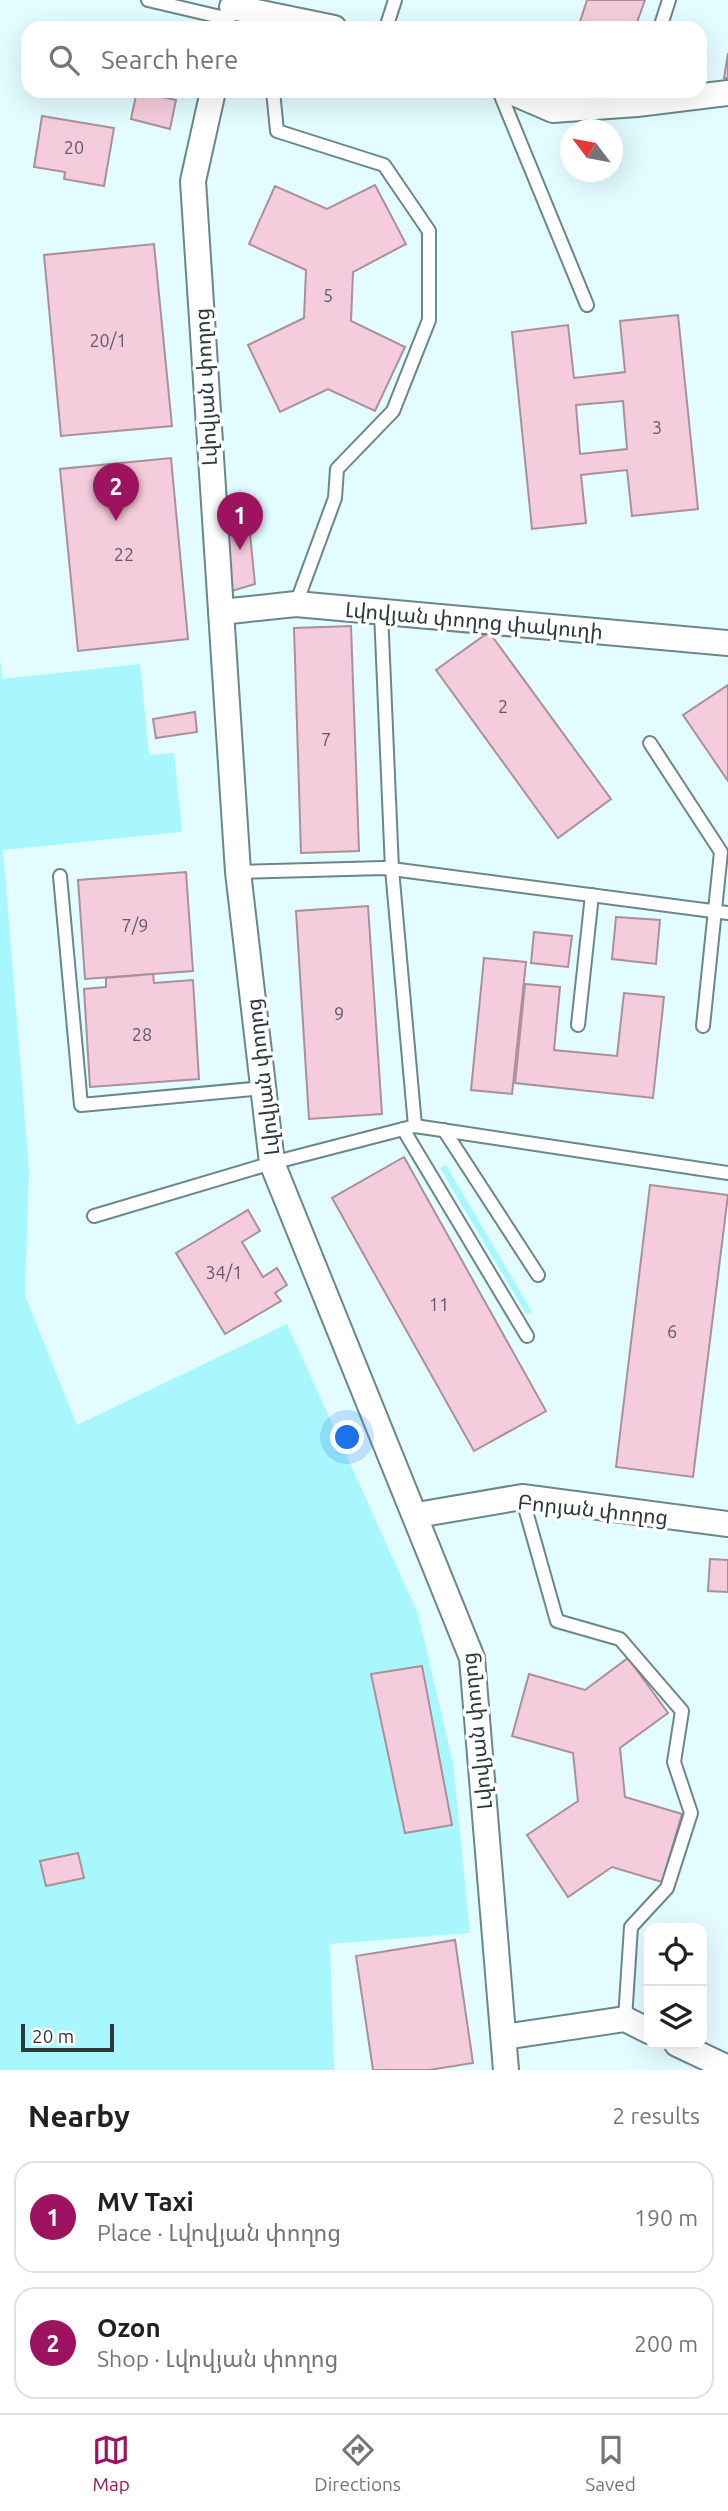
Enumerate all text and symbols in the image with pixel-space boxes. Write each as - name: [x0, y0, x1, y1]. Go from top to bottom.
- search box: [21, 21, 707, 98]
- icon: search: [45, 41, 83, 79]
- text: Search here: [101, 45, 238, 74]
- north arrow: [560, 119, 623, 182]
- house number: 20: [64, 137, 84, 157]
- house number: 5: [323, 285, 333, 305]
- street label: Լվովյան փողոց: [189, 307, 222, 466]
- house number: 20/1: [89, 330, 127, 350]
- house number: 3: [652, 417, 662, 437]
- pin: 2: [93, 463, 139, 521]
- pin: 1: [217, 492, 263, 550]
- house number: 22: [114, 544, 134, 564]
- street label: Լվովյան փողոց փակուղի: [344, 597, 604, 644]
- house number: 2: [498, 696, 508, 716]
- house number: 7: [321, 729, 331, 749]
- house number: 7/9: [122, 915, 148, 935]
- street label: Լվովյան փողոց: [240, 997, 285, 1157]
- house number: 9: [334, 1003, 344, 1023]
- house number: 28: [132, 1024, 152, 1044]
- house number: 34/1: [205, 1262, 243, 1282]
- house number: 11: [429, 1294, 449, 1314]
- house number: 6: [667, 1321, 677, 1341]
- your location: [330, 1420, 364, 1454]
- street label: Բորյան փողոց: [516, 1489, 669, 1530]
- street label: Լվովյան փողոց: [456, 1651, 497, 1811]
- map controls: [644, 1923, 707, 2049]
- button: locate: [644, 1923, 707, 1986]
- button: layers: [644, 1986, 707, 2049]
- scale bar: [21, 2021, 114, 2053]
- text: 20 m: [32, 2025, 74, 2047]
- text: Nearby: [28, 2099, 130, 2133]
- text: 2 results: [612, 2103, 700, 2128]
- text: MV Taxi: [97, 2187, 194, 2216]
- text: 1: [47, 2205, 59, 2230]
- text: 190 m: [634, 2205, 698, 2230]
- text: Place · Լվովյան փողոց: [97, 2220, 341, 2245]
- text: Ozon: [97, 2313, 161, 2342]
- text: 2: [47, 2331, 59, 2356]
- text: 200 m: [634, 2331, 698, 2356]
- text: Shop · Լվովյան փողոց: [97, 2346, 338, 2371]
- tab: Map: [92, 2431, 130, 2495]
- tab: Directions: [314, 2431, 401, 2495]
- tab: Saved: [585, 2431, 636, 2495]

